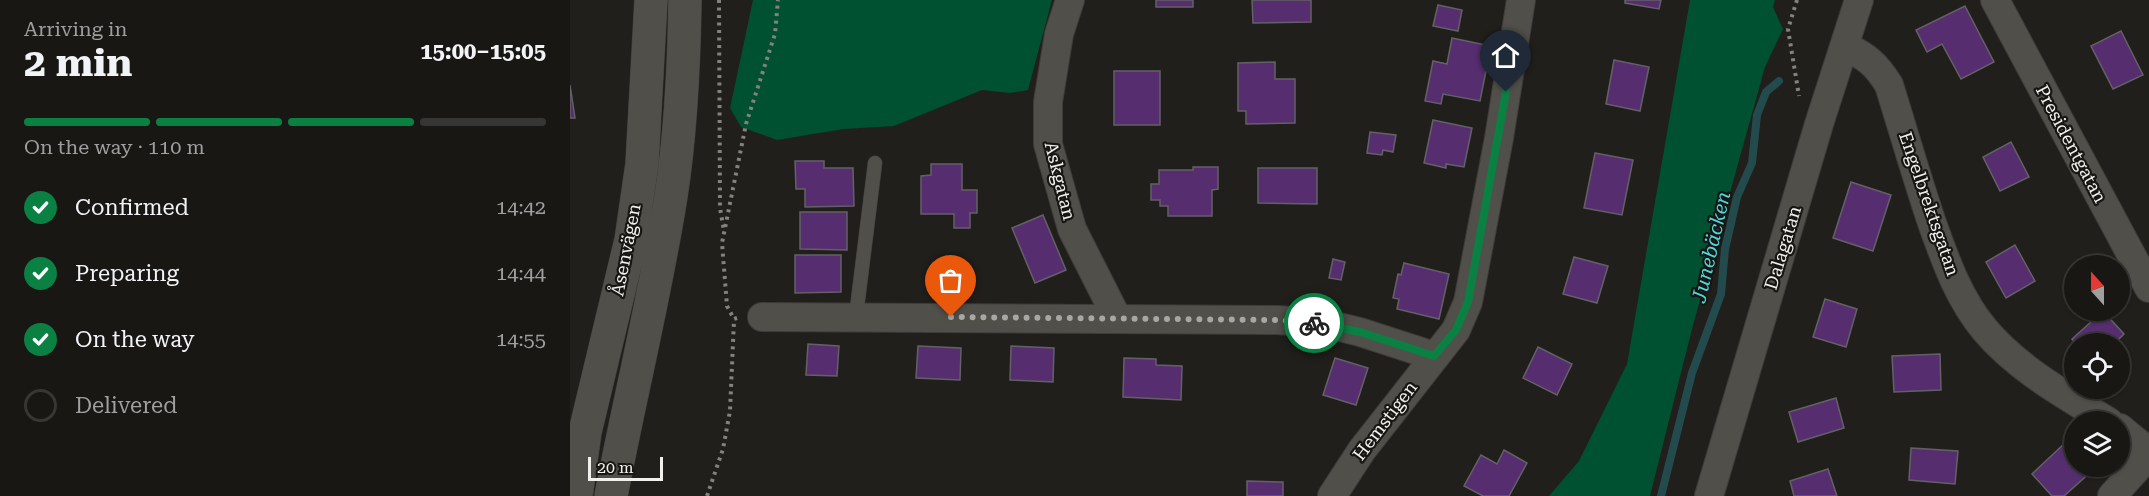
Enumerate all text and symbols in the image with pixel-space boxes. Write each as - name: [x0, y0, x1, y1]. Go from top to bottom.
- text: Arriving in: [24, 17, 127, 41]
- pin: [1480, 30, 1531, 92]
- text: 15:00–15:05: [420, 39, 546, 64]
- icon: home: [1489, 39, 1522, 72]
- text: 2 min: [24, 40, 132, 86]
- street label: Presidentgatan: [2032, 81, 2111, 207]
- street label: Engelbrektsgatan: [1895, 129, 1964, 279]
- text: On the way · 110 m: [24, 135, 205, 159]
- street label: Askgatan: [1041, 139, 1080, 223]
- water label: Junebäcken: [1686, 189, 1735, 306]
- icon: check: [24, 191, 57, 224]
- text: Confirmed: [75, 195, 189, 220]
- text: 14:42: [496, 195, 546, 219]
- street label: Åsenvägen: [606, 202, 645, 298]
- street label: Dalagatan: [1760, 203, 1805, 292]
- pin: [925, 255, 976, 317]
- north arrow: [2064, 255, 2130, 321]
- map controls: [2064, 255, 2130, 477]
- icon: check: [24, 257, 57, 290]
- text: Preparing: [75, 261, 179, 286]
- text: 14:44: [496, 261, 546, 285]
- icon: bag: [934, 264, 967, 297]
- courier: [1284, 293, 1344, 353]
- icon: bike: [1298, 307, 1331, 340]
- icon: check: [24, 323, 57, 356]
- text: On the way: [75, 327, 195, 352]
- text: 14:55: [496, 327, 546, 351]
- button: locate: [2064, 333, 2130, 399]
- street label: Hemstigen: [1348, 377, 1421, 464]
- text: Delivered: [75, 393, 177, 418]
- button: layers: [2064, 411, 2130, 477]
- scale bar: [588, 454, 663, 482]
- text: 20 m: [597, 458, 634, 477]

